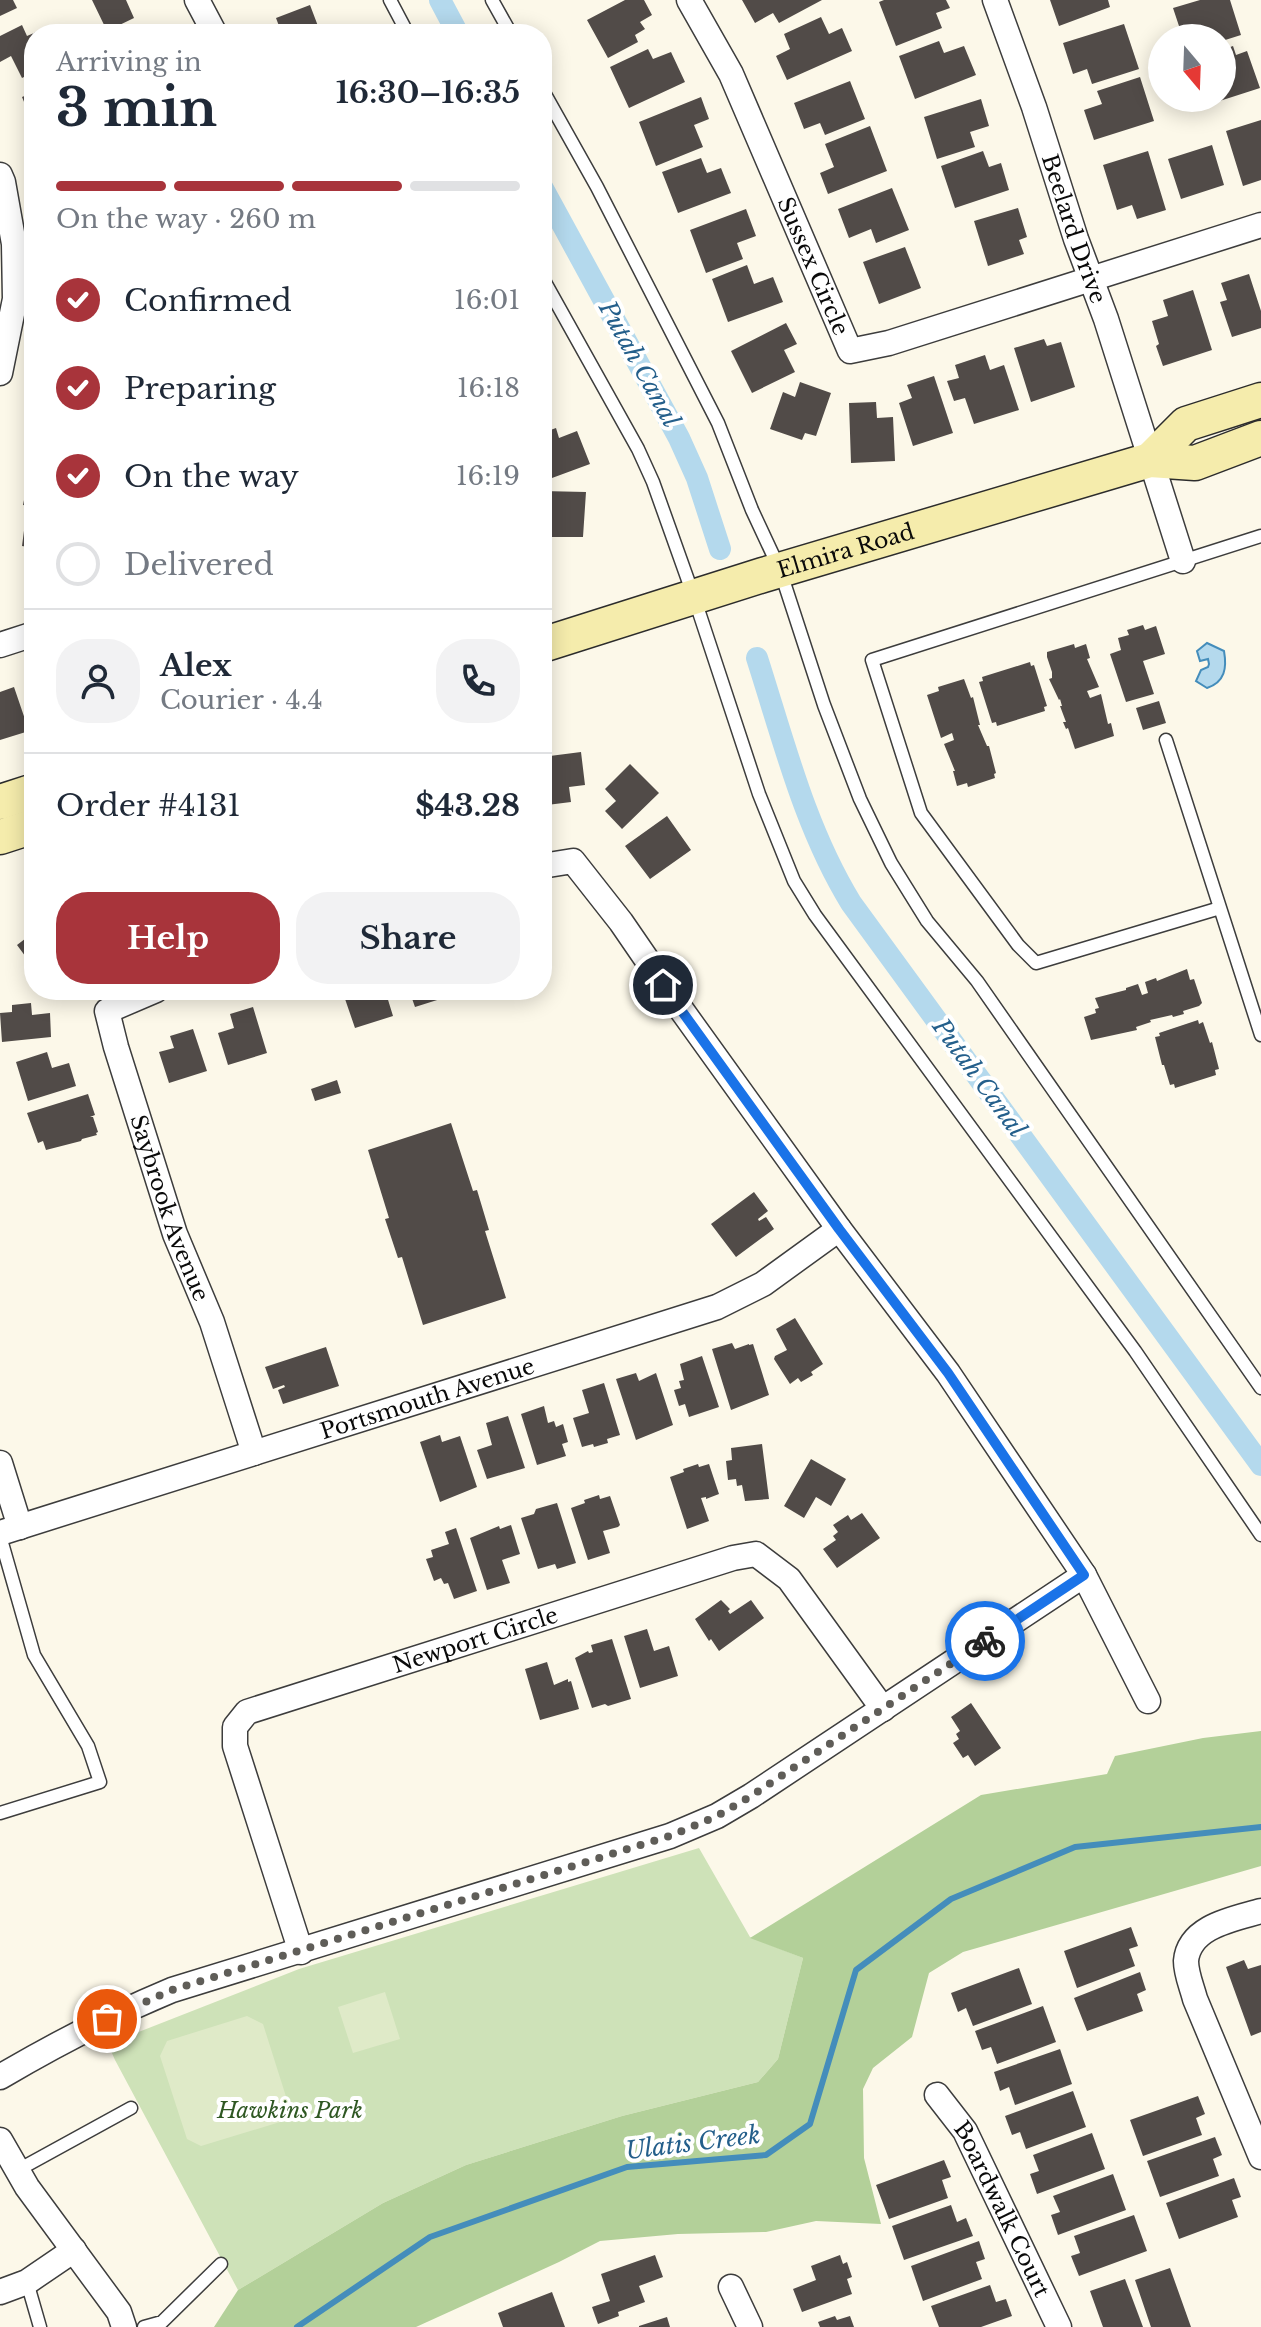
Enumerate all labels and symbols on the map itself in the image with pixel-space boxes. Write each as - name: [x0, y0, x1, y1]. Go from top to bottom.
- north arrow: [1148, 24, 1236, 112]
- street label: Beelard Drive: [1036, 151, 1112, 307]
- street label: Sussex Circle: [771, 193, 855, 339]
- water label: Putah Canal: [592, 295, 686, 432]
- street label: Elmira Road: [774, 518, 918, 584]
- pin: [629, 951, 697, 1019]
- water label: Putah Canal: [926, 1012, 1032, 1143]
- street label: Saybrook Avenue: [124, 1111, 215, 1305]
- street label: Portsmouth Avenue: [317, 1352, 538, 1445]
- street label: Newport Circle: [389, 1601, 561, 1679]
- courier: [945, 1601, 1025, 1681]
- pin: [73, 1985, 141, 2053]
- park label: Hawkins Park: [216, 2097, 363, 2124]
- street label: Boardwalk Court: [948, 2116, 1056, 2302]
- water label: Ulatis Creek: [624, 2120, 762, 2165]

